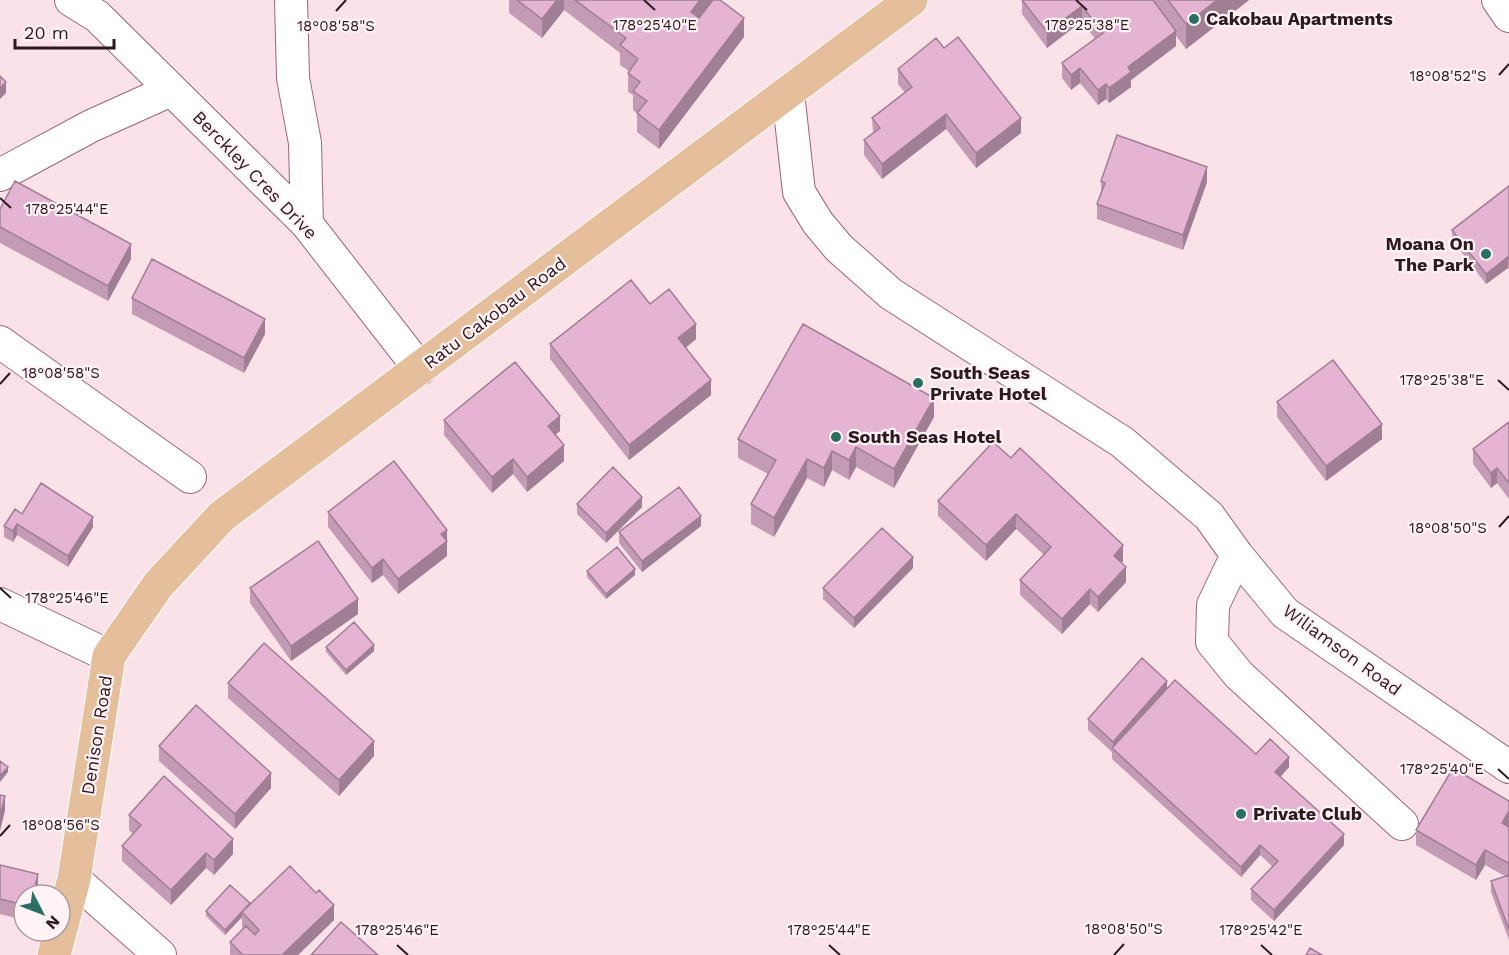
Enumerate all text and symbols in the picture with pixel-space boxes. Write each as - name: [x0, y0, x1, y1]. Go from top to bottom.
- place label: Cakobau Apartments: [1206, 8, 1393, 29]
- scale bar: [15, 12, 114, 50]
- marker: Cakobau Apartments: [1187, 12, 1201, 26]
- text: 178°25'40"E: [613, 16, 697, 34]
- text: 178°25'38"E: [1045, 16, 1129, 34]
- text: 18°08'58"S: [297, 17, 375, 35]
- text: 20 m: [24, 22, 69, 43]
- text: 18°08'52"S: [1409, 67, 1487, 85]
- street label: Berckley Cres Drive: [189, 106, 322, 243]
- text: 178°25'44"E: [26, 200, 108, 218]
- place label: Moana On The Park: [1386, 233, 1475, 275]
- marker: Moana On The Park: [1479, 247, 1493, 261]
- street label: Ratu Cakobau Road: [420, 252, 570, 373]
- place label: South Seas Private Hotel: [930, 362, 1047, 404]
- text: 18°08'58"S: [22, 364, 100, 382]
- text: 178°25'38"E: [1400, 371, 1484, 389]
- marker: South Seas Private Hotel: [911, 376, 925, 390]
- place label: South Seas Hotel: [848, 426, 1001, 447]
- marker: South Seas Hotel: [829, 430, 843, 444]
- text: 18°08'50"S: [1409, 519, 1487, 537]
- text: 178°25'46"E: [25, 589, 109, 607]
- street label: Wiliamson Road: [1279, 600, 1406, 700]
- street label: Denison Road: [77, 674, 116, 796]
- text: 178°25'40"E: [1400, 760, 1484, 778]
- place label: Private Club: [1253, 803, 1362, 824]
- marker: Private Club: [1234, 807, 1248, 821]
- text: 18°08'56"S: [22, 816, 100, 834]
- north arrow: [12, 883, 72, 943]
- text: N: [42, 912, 64, 933]
- text: 18°08'50"S: [1085, 920, 1163, 938]
- text: 178°25'46"E: [355, 921, 439, 939]
- text: 178°25'44"E: [788, 921, 870, 939]
- text: 178°25'42"E: [1219, 921, 1303, 939]

